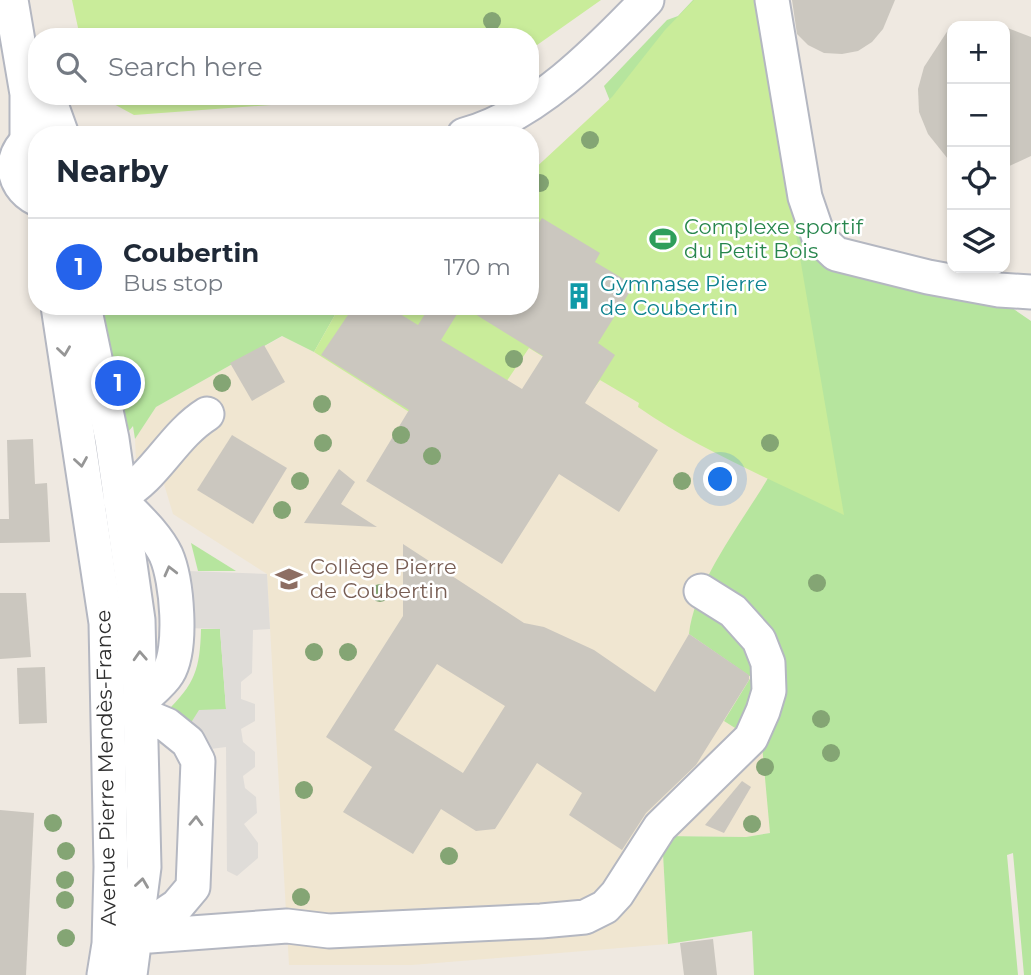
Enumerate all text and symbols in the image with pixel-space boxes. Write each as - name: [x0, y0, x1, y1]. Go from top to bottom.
- map controls: [947, 21, 1010, 273]
- button: +: [947, 21, 1010, 84]
- search box: [28, 28, 539, 105]
- icon: search: [52, 48, 90, 86]
- text: Search here: [108, 51, 263, 83]
- button: −: [947, 84, 1010, 147]
- button: locate: [947, 147, 1010, 210]
- text: Nearby: [56, 153, 168, 190]
- button: layers: [947, 210, 1010, 273]
- place label: Complexe sportif du Petit Bois: [684, 214, 864, 263]
- sports icon: Complexe sportif du Petit Bois: [648, 224, 678, 254]
- text: Coubertin: [123, 237, 259, 269]
- text: 1: [74, 253, 84, 281]
- text: 170 m: [444, 253, 511, 281]
- text: Bus stop: [123, 269, 223, 297]
- place label: Gymnase Pierre de Coubertin: [600, 271, 767, 320]
- building icon: Gymnase Pierre de Coubertin: [564, 281, 594, 311]
- one-way arrow: [57, 345, 72, 356]
- pin: 1: [95, 357, 141, 409]
- one-way arrow: [73, 457, 88, 468]
- your location: [703, 462, 737, 496]
- place label: Collège Pierre de Coubertin: [310, 554, 457, 603]
- school or university icon: Collège Pierre de Coubertin: [274, 564, 304, 594]
- one-way arrow: [164, 565, 178, 577]
- street label: Avenue Pierre Mendès-France: [90, 610, 121, 926]
- one-way arrow: [132, 650, 147, 661]
- one-way arrow: [188, 815, 203, 826]
- one-way arrow: [135, 877, 150, 889]

